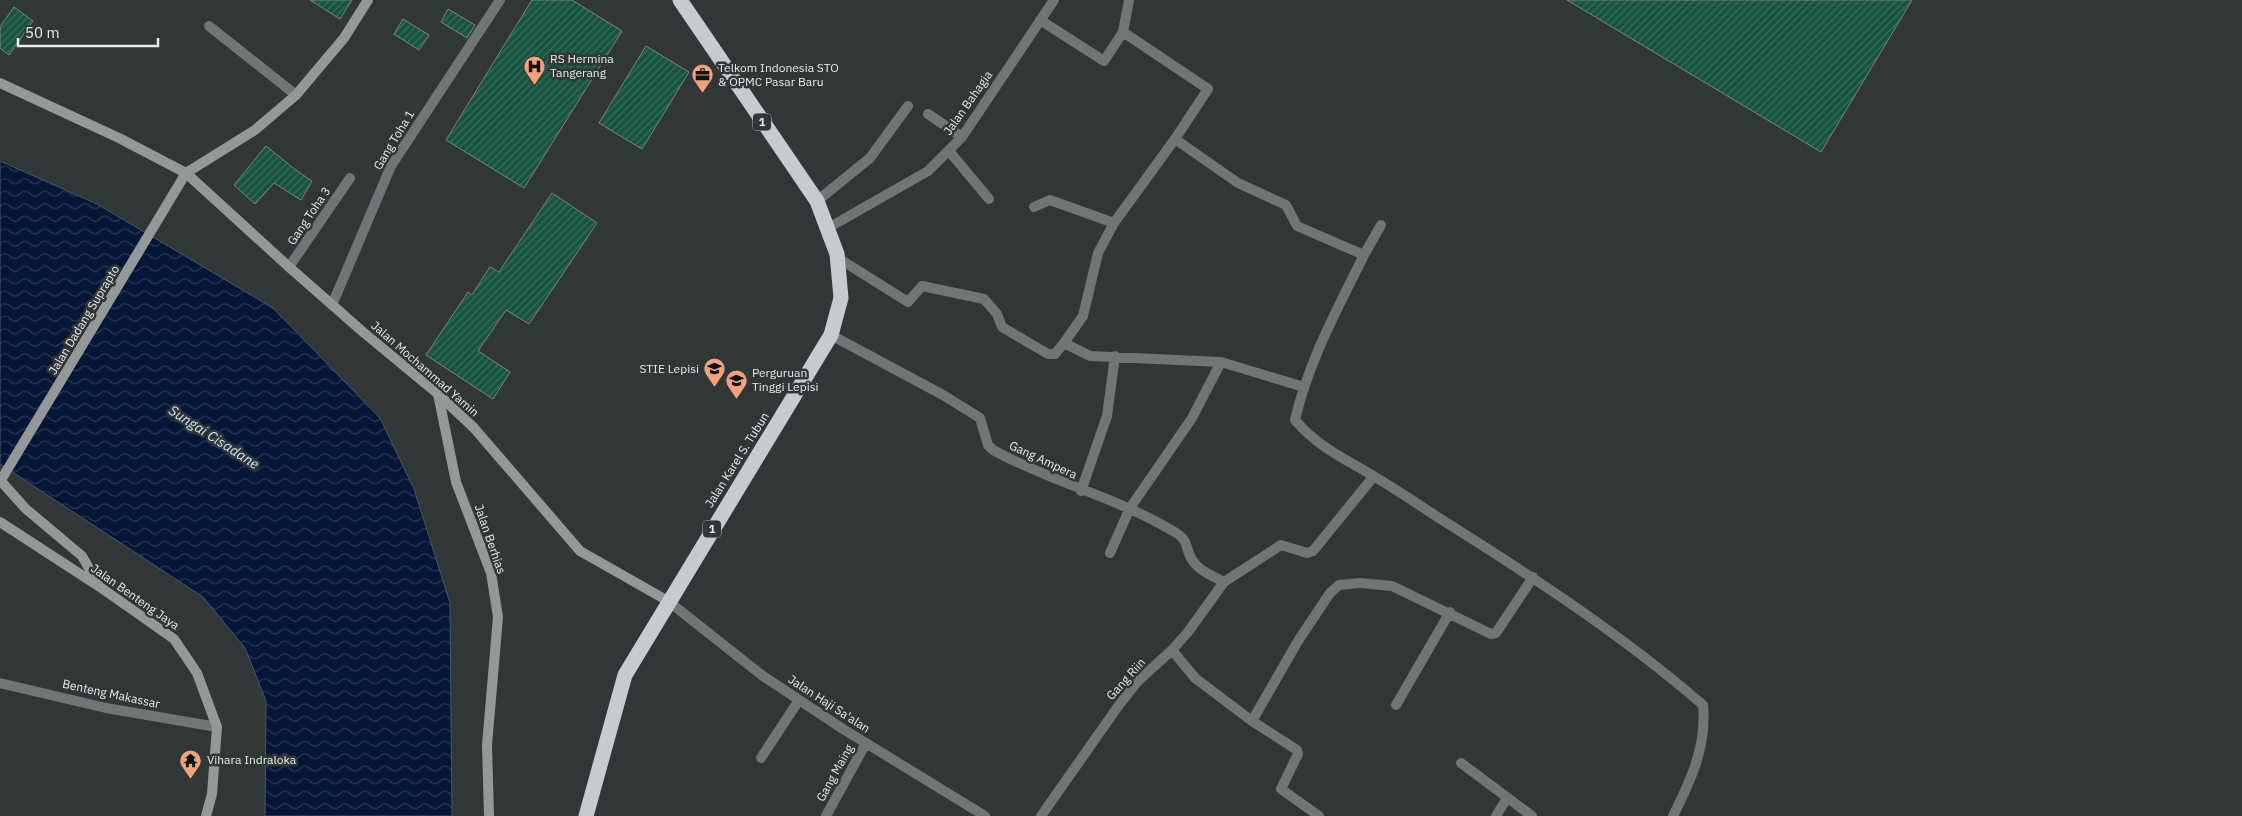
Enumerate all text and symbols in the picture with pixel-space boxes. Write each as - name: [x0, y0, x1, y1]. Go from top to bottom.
- scale bar: [18, 15, 158, 47]
- text: 50 m: [25, 23, 60, 42]
- place label: RS Hermina Tangerang: [550, 51, 614, 80]
- hospital icon: RS Hermina Tangerang: [522, 54, 546, 85]
- place label: Telkom Indonesia STO & OPMC Pasar Baru: [718, 60, 839, 89]
- office icon: Telkom Indonesia STO & OPMC Pasar Baru: [690, 63, 714, 94]
- street label: Jalan Bahagia: [940, 67, 996, 138]
- street label: Gang Toha 1: [370, 107, 417, 172]
- road number: 1: [753, 114, 771, 130]
- street label: Gang Toha 3: [284, 184, 333, 248]
- street label: Jalan Dadang Suprapto: [45, 262, 122, 377]
- street label: Jalan Mochammad Yamin: [368, 318, 482, 420]
- school or university icon: STIE Lepisi: [703, 357, 727, 388]
- place label: STIE Lepisi: [639, 361, 699, 376]
- place label: Perguruan Tinggi Lepisi: [752, 365, 819, 394]
- school or university icon: Perguruan Tinggi Lepisi: [724, 368, 748, 399]
- water label: Sungai Cisadane: [165, 401, 263, 473]
- street label: Jalan Karel S. Tubun: [701, 409, 772, 510]
- street label: Gang Ampera: [1007, 437, 1080, 482]
- street label: Jalan Berhias: [472, 502, 509, 576]
- road number: 1: [703, 520, 721, 538]
- street label: Jalan Benteng Jaya: [88, 560, 183, 633]
- street label: Gang Riin: [1103, 655, 1148, 703]
- street label: Jalan Haji Sa'alan: [786, 672, 873, 736]
- street label: Benteng Makassar: [61, 676, 162, 711]
- street label: Gang Maing: [813, 741, 857, 804]
- temple icon: Vihara Indraloka: [179, 748, 203, 779]
- place label: Vihara Indraloka: [207, 752, 297, 767]

